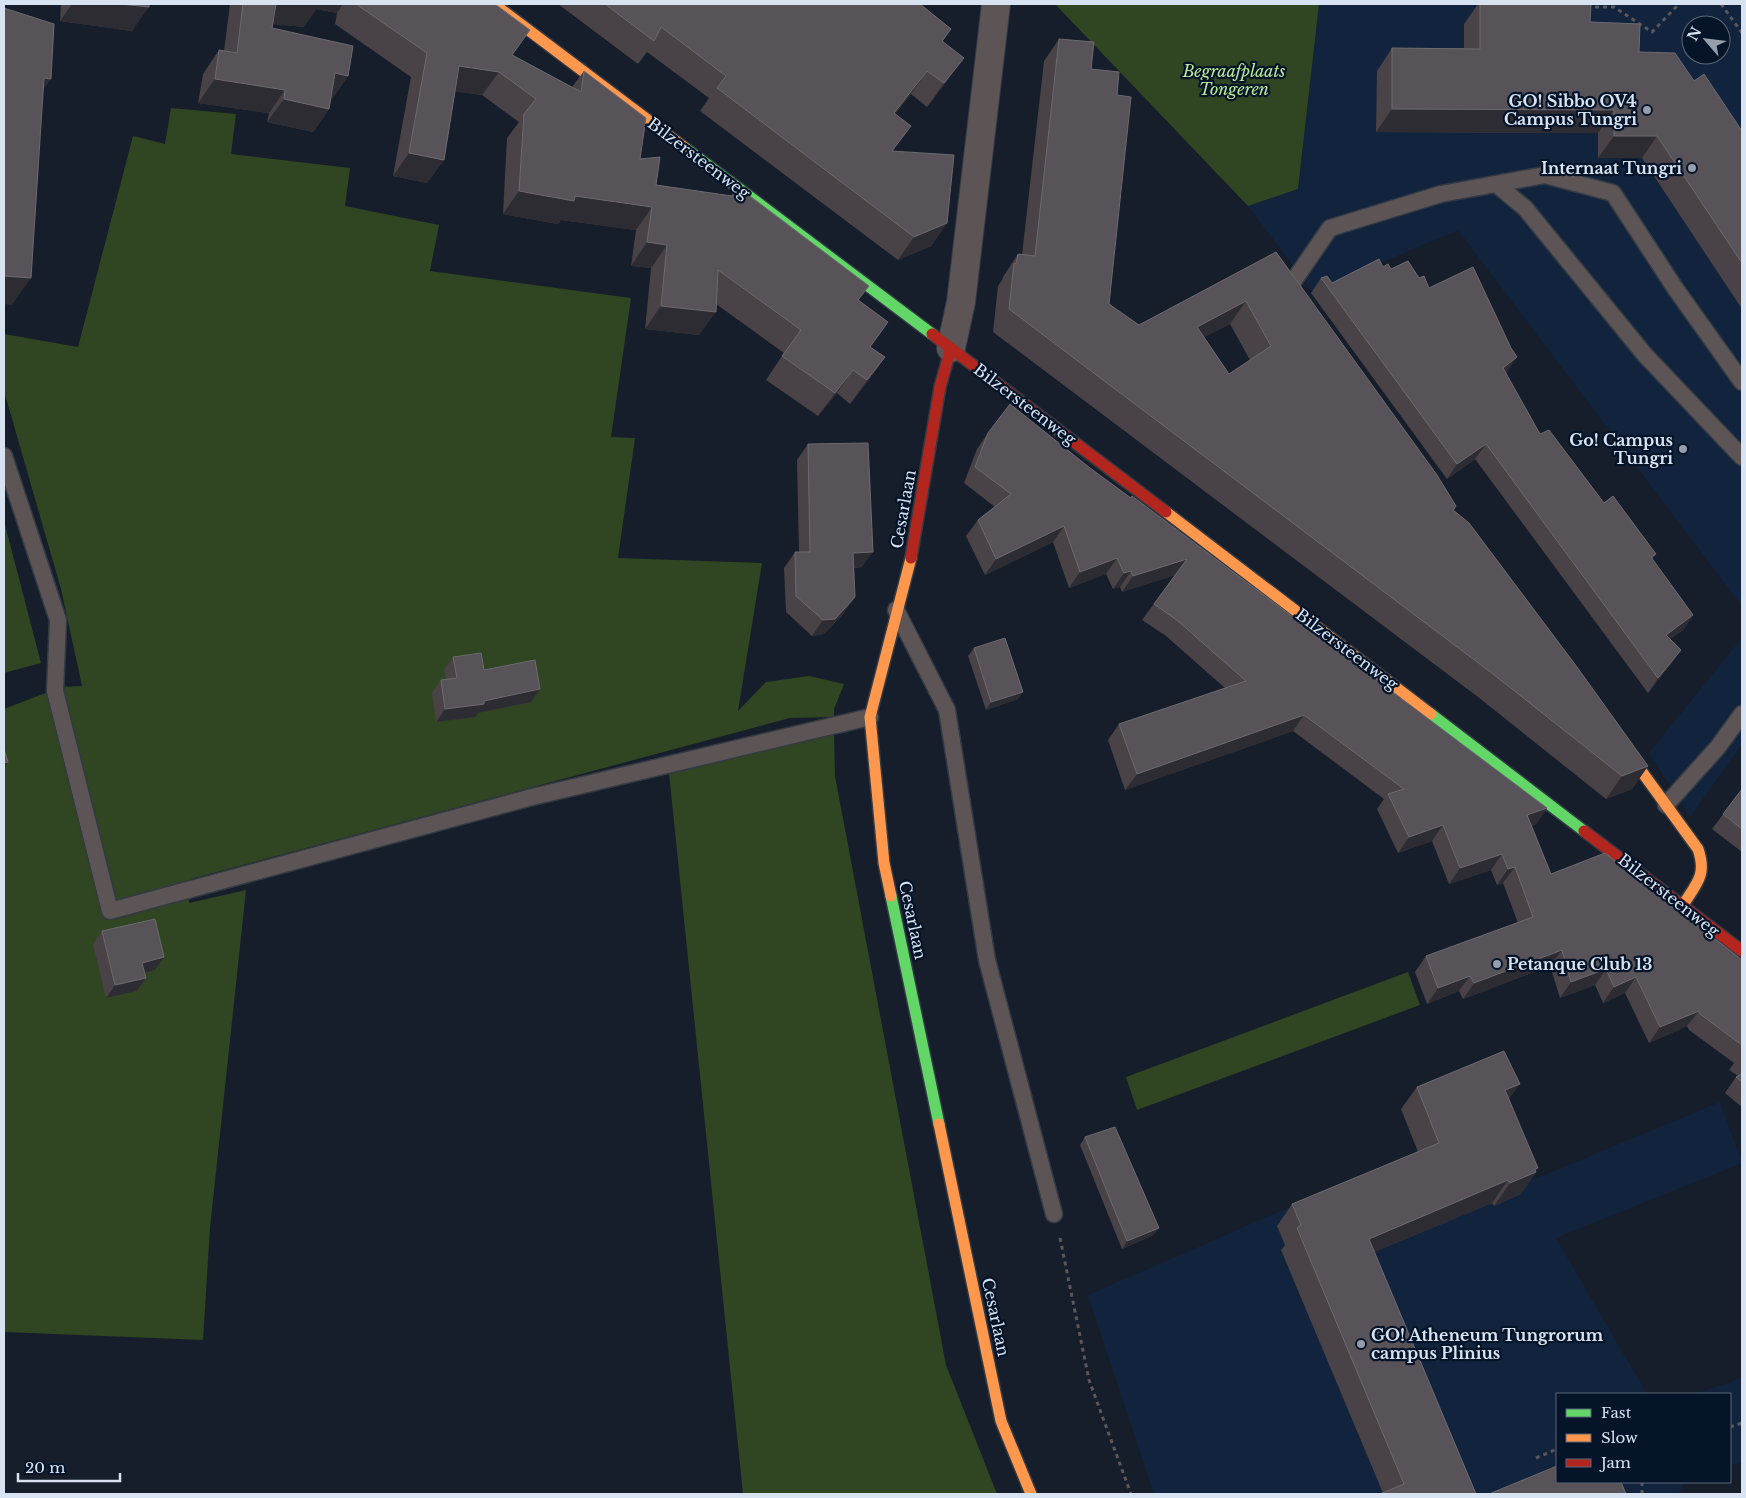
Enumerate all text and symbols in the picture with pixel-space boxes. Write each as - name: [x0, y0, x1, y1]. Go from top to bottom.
- north arrow: [1681, 15, 1731, 65]
- text: N: [1683, 24, 1706, 44]
- park label: Begraafplaats Tongeren: [1182, 61, 1285, 99]
- place label: GO! Sibbo OV4 Campus Tungri: [1504, 91, 1637, 129]
- marker: GO! Sibbo OV4 Campus Tungri: [1641, 104, 1653, 116]
- street label: Bilzersteenweg: [644, 113, 755, 203]
- place label: Internaat Tungri: [1541, 158, 1682, 178]
- marker: Internaat Tungri: [1686, 162, 1698, 174]
- street label: Bilzersteenweg: [970, 359, 1081, 449]
- place label: Go! Campus Tungri: [1569, 430, 1673, 468]
- marker: Go! Campus Tungri: [1677, 443, 1689, 455]
- street label: Cesarlaan: [886, 468, 920, 550]
- street label: Bilzersteenweg: [1292, 604, 1403, 694]
- street label: Bilzersteenweg: [1614, 849, 1724, 941]
- street label: Cesarlaan: [895, 879, 931, 961]
- place label: Petanque Club 13: [1507, 954, 1653, 974]
- marker: Petanque Club 13: [1491, 958, 1503, 970]
- street label: Cesarlaan: [978, 1276, 1014, 1358]
- place label: GO! Atheneum Tungrorum campus Plinius: [1371, 1325, 1604, 1363]
- marker: GO! Atheneum Tungrorum campus Plinius: [1355, 1338, 1367, 1350]
- legend: [1556, 1393, 1731, 1483]
- text: Fast: [1601, 1403, 1632, 1422]
- text: Slow: [1601, 1428, 1638, 1447]
- scale bar: [18, 1450, 120, 1482]
- text: Jam: [1599, 1453, 1631, 1472]
- text: 20 m: [25, 1458, 65, 1477]

